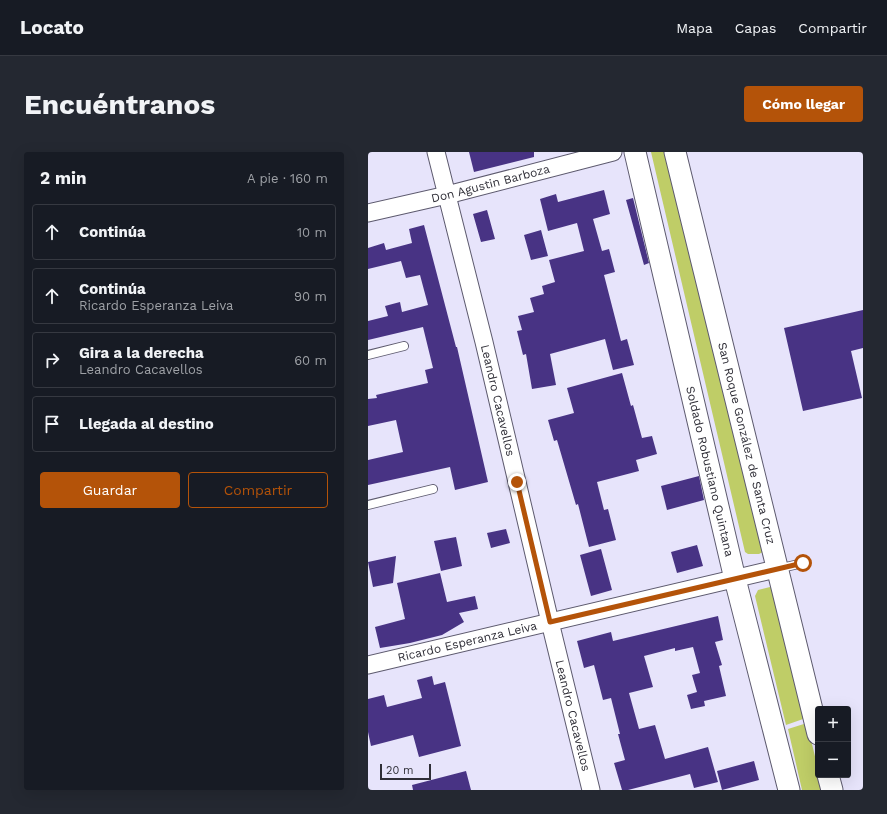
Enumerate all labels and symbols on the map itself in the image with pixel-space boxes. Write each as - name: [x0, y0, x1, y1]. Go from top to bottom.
- street label: Don Agustin Barboza: [430, 162, 552, 205]
- street label: San Roque González de Santa Cruz: [715, 341, 778, 546]
- street label: Leandro Cacavellos: [478, 343, 518, 458]
- street label: Soldado Robustiano Quintana: [683, 385, 737, 558]
- route end: [508, 473, 526, 491]
- route start: [794, 554, 812, 572]
- street label: Ricardo Esperanza Leiva: [396, 618, 539, 665]
- street label: Leandro Cacavellos: [553, 658, 593, 773]
- scale bar: [380, 762, 431, 781]

